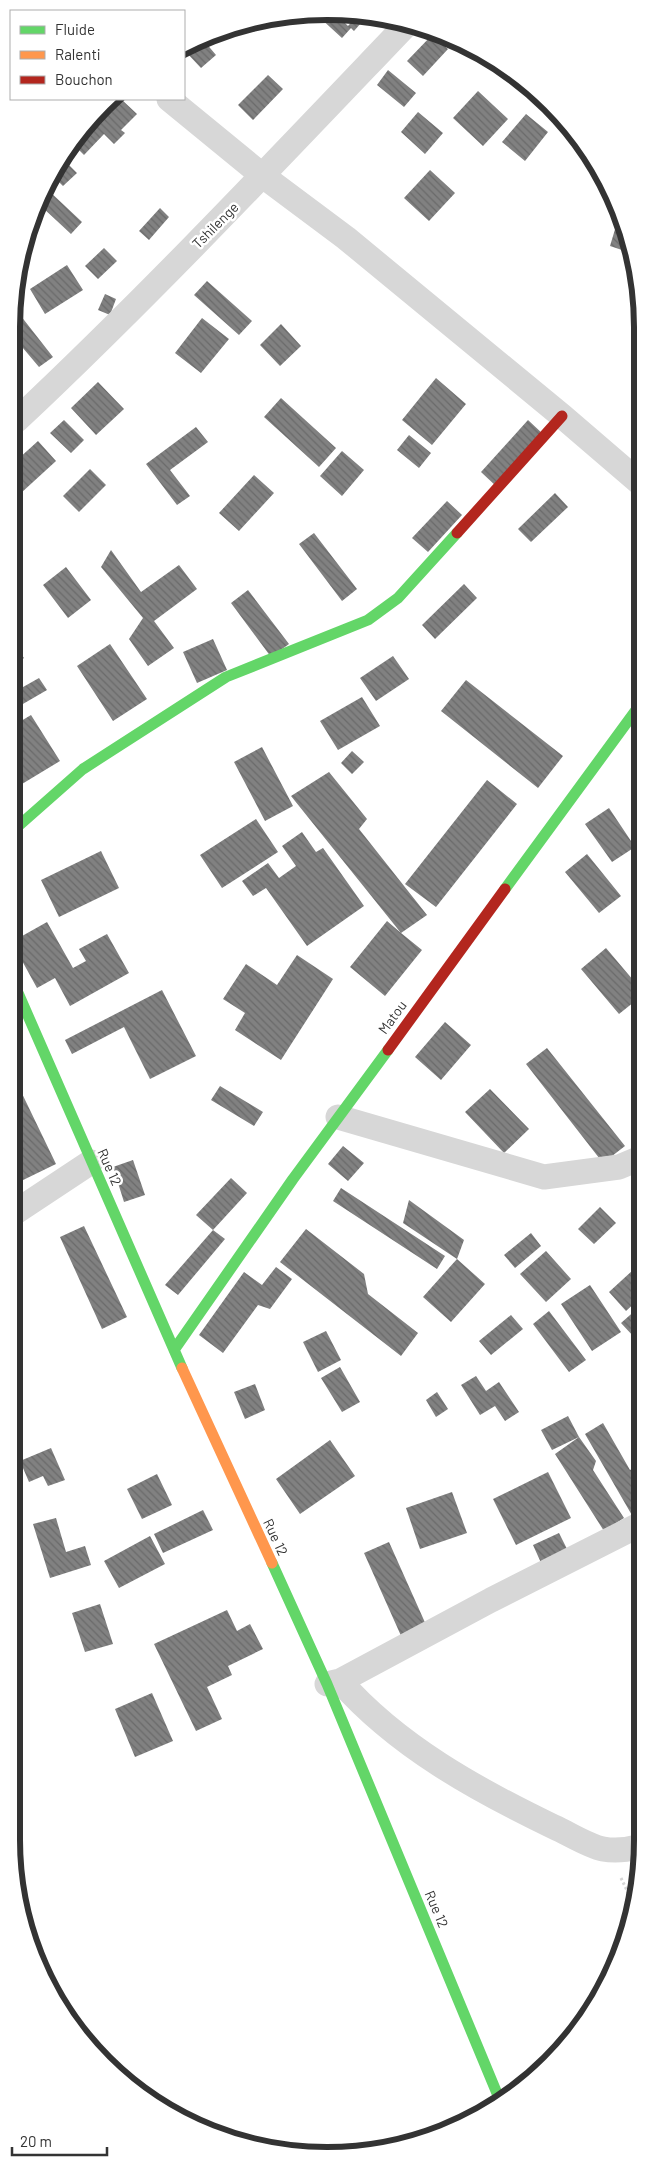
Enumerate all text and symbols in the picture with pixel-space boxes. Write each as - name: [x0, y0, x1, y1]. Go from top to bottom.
- legend: [10, 10, 185, 100]
- text: Fluide: [55, 20, 95, 38]
- text: Ralenti: [55, 45, 101, 63]
- text: Bouchon: [55, 70, 113, 88]
- street label: Tshilenge: [188, 198, 242, 252]
- street label: Matou: [374, 997, 410, 1037]
- street label: Rue 12: [94, 1146, 126, 1188]
- street label: Rue 12: [260, 1516, 292, 1558]
- street label: Rue 12: [422, 1888, 452, 1930]
- scale bar: [12, 2124, 108, 2156]
- text: 20 m: [20, 2132, 52, 2150]

